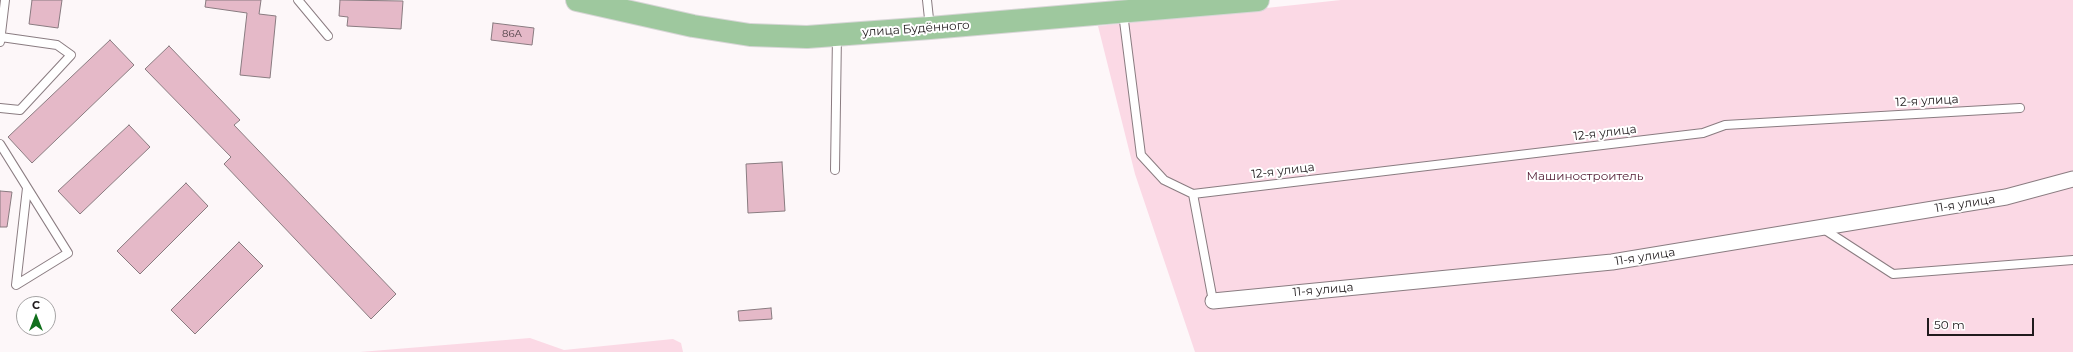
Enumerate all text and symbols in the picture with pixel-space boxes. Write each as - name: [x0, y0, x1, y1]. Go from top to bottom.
- street label: улица Будённого: [862, 18, 970, 40]
- house number: 86А: [502, 28, 522, 40]
- street label: 12-я улица: [1895, 92, 1959, 110]
- street label: 12-я улица: [1573, 122, 1637, 144]
- street label: 12-я улица: [1251, 160, 1315, 182]
- park label: Машиностроитель: [1526, 169, 1644, 183]
- street label: 11-я улица: [1934, 192, 1996, 216]
- street label: 11-я улица: [1614, 245, 1676, 269]
- street label: 11-я улица: [1292, 280, 1354, 300]
- north arrow: [16, 296, 56, 336]
- text: С: [32, 298, 40, 312]
- scale bar: [1929, 310, 2036, 336]
- text: 50 m: [1934, 317, 1965, 332]

